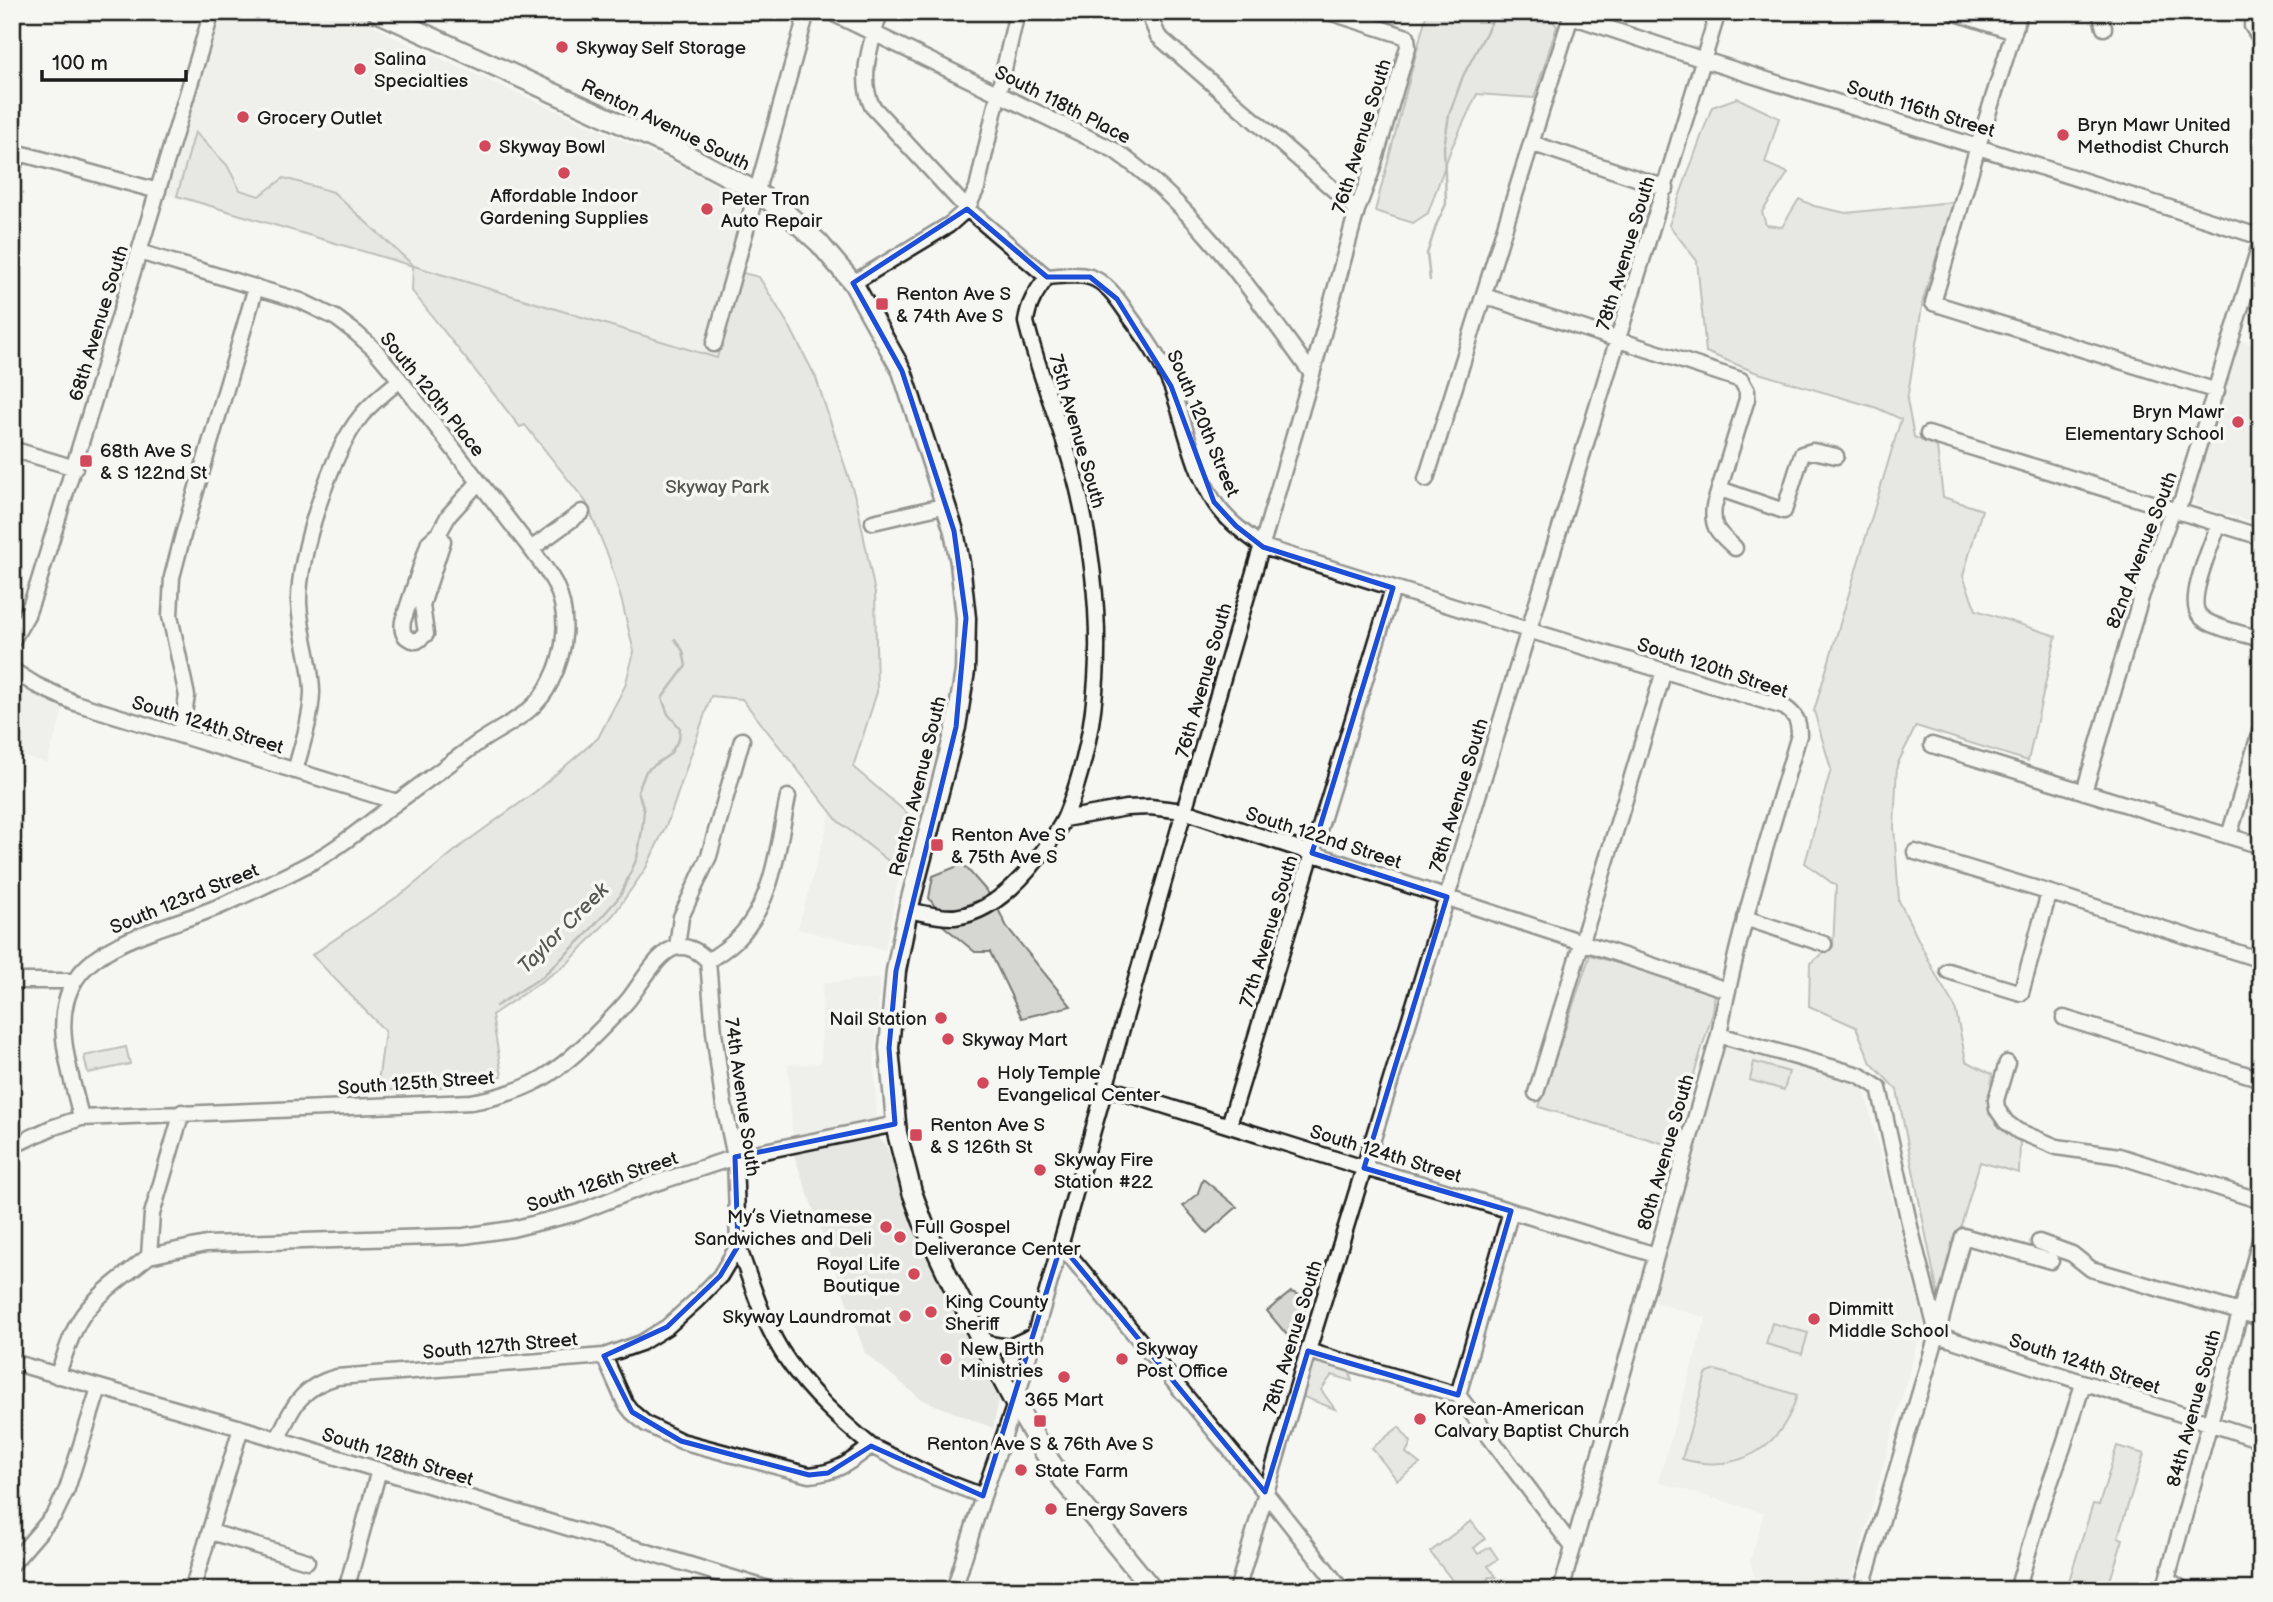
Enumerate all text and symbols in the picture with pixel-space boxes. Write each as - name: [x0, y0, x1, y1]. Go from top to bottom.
- place label: Skyway Self Storage: [576, 37, 746, 60]
- scale bar: [42, 38, 186, 82]
- marker: Skyway Self Storage: [554, 39, 570, 55]
- place label: Salina Specialties: [374, 48, 468, 93]
- text: 100 m: [52, 51, 108, 76]
- street label: 76th Avenue South: [1328, 57, 1397, 216]
- marker: Salina Specialties: [352, 61, 368, 77]
- street label: South 118th Place: [990, 61, 1134, 150]
- street label: Renton Avenue South: [577, 74, 753, 176]
- street label: South 116th Street: [1844, 76, 1998, 143]
- place label: Grocery Outlet: [257, 107, 382, 130]
- marker: Grocery Outlet: [235, 109, 251, 125]
- place label: Bryn Mawr United Methodist Church: [2077, 114, 2231, 159]
- marker: Bryn Mawr United Methodist Church: [2055, 127, 2071, 143]
- place label: Skyway Bowl: [499, 136, 605, 159]
- marker: Skyway Bowl: [477, 138, 493, 154]
- marker: Affordable Indoor Gardening Supplies: [556, 165, 572, 181]
- street label: 78th Avenue South: [1592, 174, 1661, 333]
- place label: Affordable Indoor Gardening Supplies: [480, 185, 648, 230]
- place label: Peter Tran Auto Repair: [721, 188, 823, 233]
- marker: Peter Tran Auto Repair: [699, 201, 715, 217]
- street label: 68th Avenue South: [65, 243, 134, 404]
- place label: Renton Ave S & 74th Ave S: [896, 283, 1011, 328]
- marker: Renton Ave S & 74th Ave S: [874, 296, 890, 312]
- street label: South 120th Place: [375, 328, 489, 462]
- street label: South 120th Street: [1161, 347, 1244, 501]
- street label: 75th Avenue South: [1044, 352, 1110, 511]
- place label: Bryn Mawr Elementary School: [2065, 401, 2225, 446]
- marker: Bryn Mawr Elementary School: [2230, 414, 2246, 430]
- place label: 68th Ave S & S 122nd St: [100, 440, 208, 485]
- marker: 68th Ave S & S 122nd St: [78, 453, 94, 469]
- street label: 82nd Avenue South: [2102, 469, 2183, 632]
- park label: Skyway Park: [665, 476, 770, 499]
- street label: 76th Avenue South: [1171, 600, 1238, 760]
- street label: South 120th Street: [1634, 633, 1791, 704]
- street label: South 124th Street: [129, 691, 286, 759]
- street label: Renton Avenue South: [885, 694, 952, 879]
- street label: 78th Avenue South: [1425, 716, 1494, 875]
- street label: South 122nd Street: [1243, 802, 1404, 875]
- place label: Renton Ave S & 75th Ave S: [951, 824, 1066, 869]
- marker: Renton Ave S & 75th Ave S: [929, 837, 945, 853]
- street label: 77th Avenue South: [1235, 853, 1303, 1010]
- street label: South 123rd Street: [107, 859, 262, 940]
- water label: Taylor Creek: [513, 877, 615, 979]
- place label: Nail Station: [829, 1008, 927, 1031]
- marker: Nail Station: [933, 1010, 949, 1026]
- street label: 74th Avenue South: [719, 1016, 764, 1178]
- place label: Skyway Mart: [962, 1029, 1068, 1052]
- marker: Skyway Mart: [940, 1031, 956, 1047]
- place label: Holy Temple Evangelical Center: [997, 1062, 1161, 1107]
- street label: South 125th Street: [337, 1067, 495, 1100]
- street label: 80th Avenue South: [1633, 1072, 1700, 1233]
- marker: Holy Temple Evangelical Center: [975, 1075, 991, 1091]
- place label: Renton Ave S & S 126th St: [930, 1114, 1045, 1159]
- street label: South 124th Street: [1307, 1120, 1464, 1188]
- marker: Renton Ave S & S 126th St: [908, 1127, 924, 1143]
- street label: South 126th Street: [524, 1147, 681, 1218]
- place label: Skyway Fire Station #22: [1054, 1149, 1154, 1194]
- marker: Skyway Fire Station #22: [1032, 1162, 1048, 1178]
- place label: My’s Vietnamese Sandwiches and Deli: [694, 1206, 872, 1251]
- place label: Full Gospel Deliverance Center: [914, 1216, 1082, 1261]
- marker: My’s Vietnamese Sandwiches and Deli: [878, 1219, 894, 1235]
- marker: Full Gospel Deliverance Center: [892, 1229, 908, 1245]
- place label: Royal Life Boutique: [816, 1253, 900, 1298]
- street label: 78th Avenue South: [1259, 1258, 1328, 1417]
- marker: Royal Life Boutique: [906, 1266, 922, 1282]
- place label: King County Sheriff: [945, 1291, 1049, 1336]
- place label: Dimmitt Middle School: [1828, 1298, 1949, 1343]
- marker: King County Sheriff: [923, 1304, 939, 1320]
- place label: Skyway Laundromat: [723, 1306, 891, 1329]
- marker: Skyway Laundromat: [897, 1308, 913, 1324]
- marker: Dimmitt Middle School: [1806, 1311, 1822, 1327]
- street label: 84th Avenue South: [2162, 1327, 2226, 1489]
- street label: South 127th Street: [422, 1328, 579, 1365]
- street label: South 124th Street: [2006, 1329, 2163, 1400]
- place label: New Birth Ministries: [960, 1338, 1044, 1383]
- place label: Skyway Post Office: [1136, 1338, 1228, 1383]
- marker: New Birth Ministries: [938, 1351, 954, 1367]
- marker: Skyway Post Office: [1114, 1351, 1130, 1367]
- marker: 365 Mart: [1056, 1369, 1072, 1385]
- place label: 365 Mart: [1024, 1389, 1104, 1412]
- place label: Korean-American Calvary Baptist Church: [1434, 1398, 1629, 1443]
- marker: Korean-American Calvary Baptist Church: [1412, 1411, 1428, 1427]
- marker: Renton Ave S & 76th Ave S: [1032, 1413, 1048, 1429]
- street label: South 128th Street: [319, 1423, 476, 1491]
- place label: Renton Ave S & 76th Ave S: [926, 1433, 1154, 1456]
- place label: State Farm: [1035, 1460, 1128, 1483]
- marker: State Farm: [1013, 1462, 1029, 1478]
- place label: Energy Savers: [1065, 1499, 1188, 1522]
- marker: Energy Savers: [1043, 1501, 1059, 1517]

